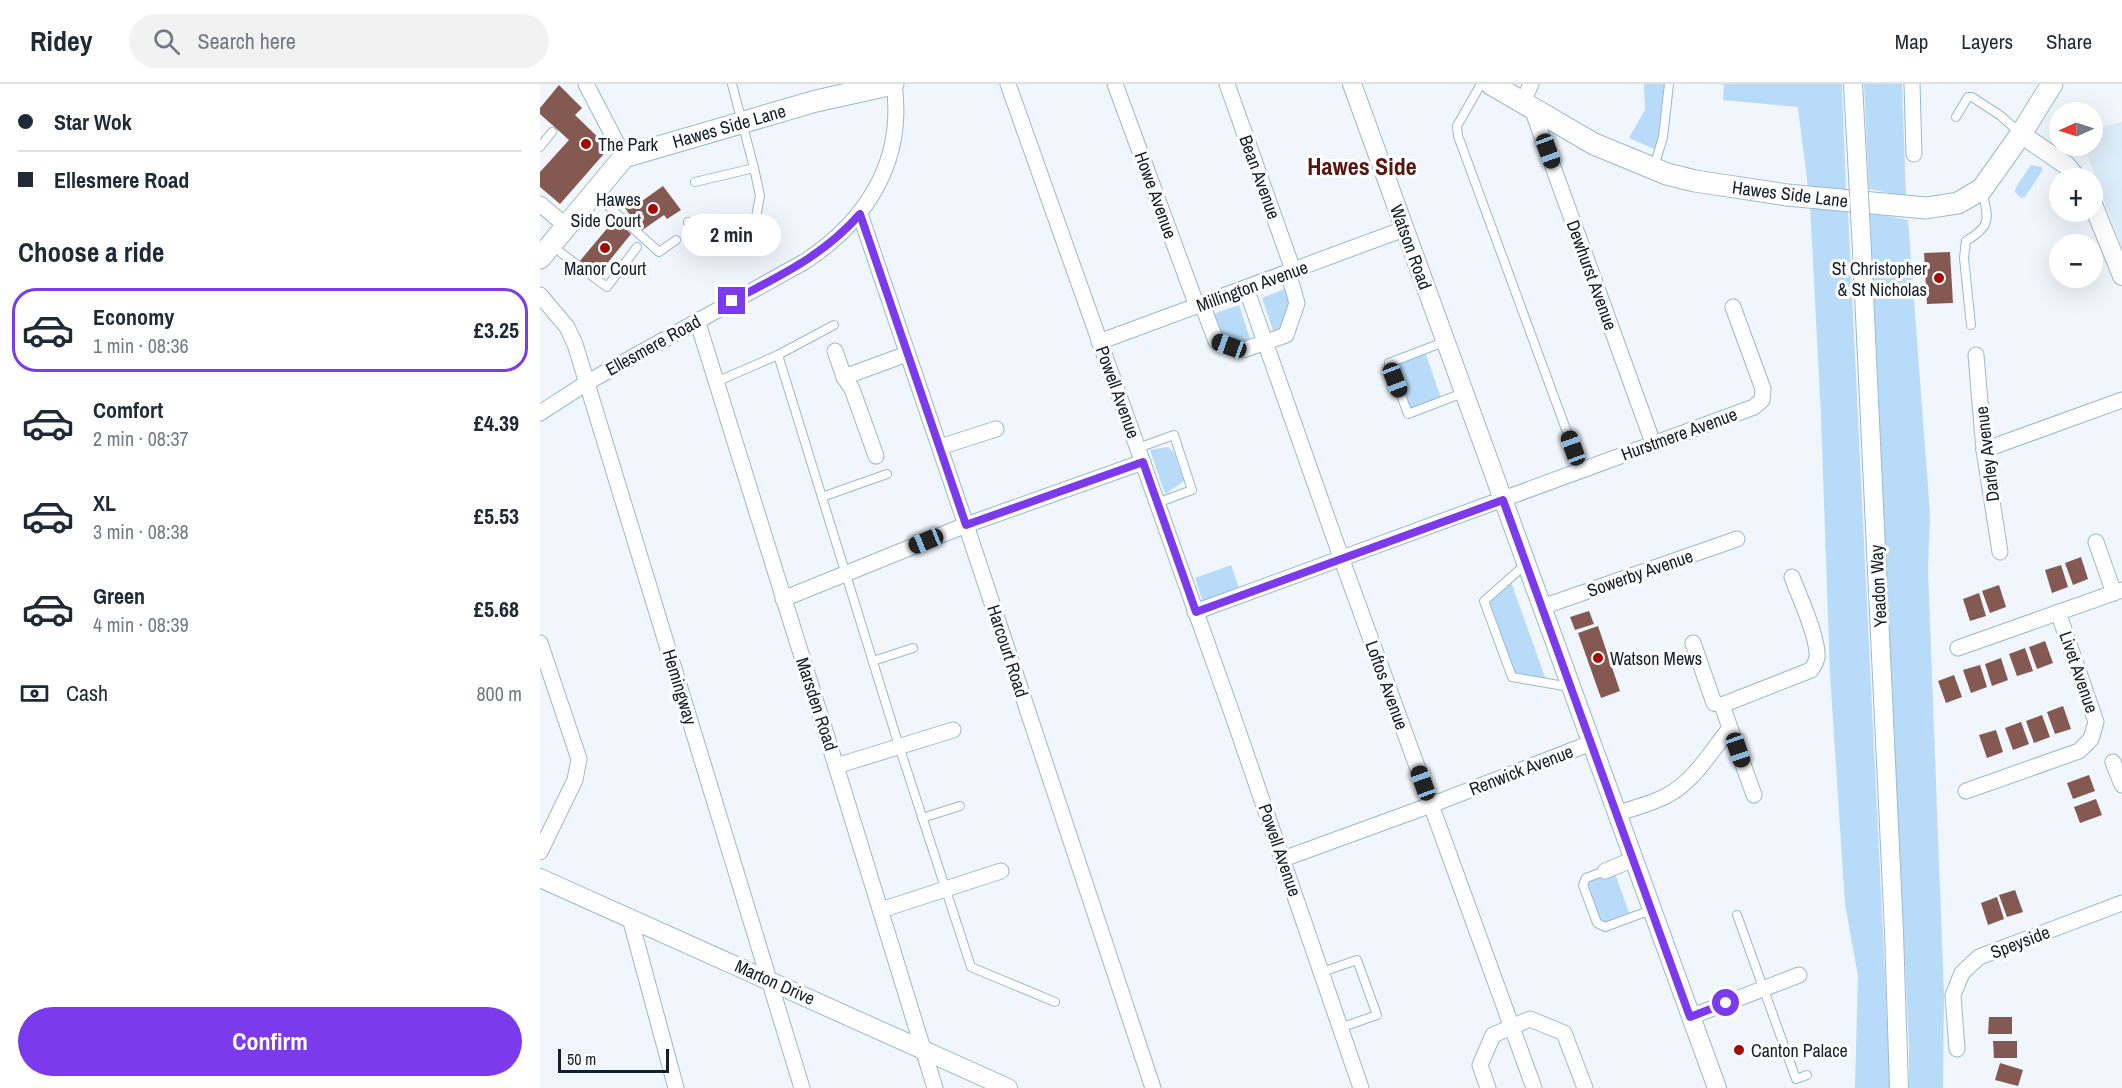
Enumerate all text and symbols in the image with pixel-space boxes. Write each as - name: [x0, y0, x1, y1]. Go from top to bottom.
- search box: [129, 14, 549, 68]
- text: Ridey: [30, 22, 93, 60]
- icon: search: [150, 25, 183, 58]
- text: Search here: [198, 26, 296, 56]
- text: Map: [1895, 27, 1928, 56]
- text: Layers: [1961, 27, 2013, 56]
- text: Share: [2046, 27, 2092, 56]
- street label: Hawes Side Lane: [670, 98, 788, 154]
- north arrow: [2049, 102, 2103, 156]
- map controls: [2049, 102, 2103, 288]
- text: Star Wok: [54, 107, 132, 137]
- car: [1533, 131, 1563, 171]
- place label: The Park: [598, 132, 659, 157]
- street label: Bean Avenue: [1233, 132, 1287, 222]
- marker: The Park: [579, 137, 593, 151]
- street label: Howe Avenue: [1129, 148, 1183, 242]
- district label: Hawes Side: [1307, 150, 1417, 182]
- text: Ellesmere Road: [54, 165, 189, 195]
- button: +: [2049, 168, 2103, 222]
- street label: Hawes Side Lane: [1731, 174, 1849, 214]
- place label: Hawes Side Court: [570, 187, 641, 233]
- street label: Watson Road: [1384, 201, 1438, 293]
- marker: Hawes Side Court: [646, 202, 660, 216]
- callout: 2 min: [682, 214, 782, 256]
- street label: Dewhurst Avenue: [1561, 216, 1623, 334]
- text: 2 min: [710, 221, 753, 248]
- text: Choose a ride: [18, 234, 164, 270]
- button: −: [2049, 234, 2103, 288]
- marker: Manor Court: [598, 241, 612, 255]
- street label: Millington Avenue: [1193, 254, 1311, 318]
- place label: Manor Court: [564, 256, 646, 281]
- place label: St Christopher & St Nicholas: [1832, 256, 1927, 302]
- marker: St Christopher & St Nicholas: [1932, 271, 1946, 285]
- route end: [718, 287, 745, 314]
- text: Economy: [93, 302, 174, 332]
- icon: car: [21, 303, 75, 357]
- street label: Ellesmere Road: [601, 309, 705, 381]
- text: £3.25: [474, 315, 519, 345]
- car: [1209, 331, 1249, 361]
- text: 1 min · 08:36: [93, 332, 189, 359]
- street label: Powell Avenue: [1090, 342, 1146, 442]
- car: [1380, 360, 1410, 400]
- text: Comfort: [93, 395, 163, 425]
- icon: car: [21, 396, 75, 450]
- street label: Hurstmere Avenue: [1617, 401, 1741, 467]
- street label: Darley Avenue: [1969, 405, 2005, 503]
- text: £4.39: [474, 408, 519, 438]
- text: 2 min · 08:37: [93, 425, 189, 452]
- car: [1558, 428, 1588, 468]
- text: XL: [93, 488, 116, 518]
- icon: car: [21, 489, 75, 543]
- text: £5.53: [474, 501, 519, 531]
- text: 3 min · 08:38: [93, 518, 189, 545]
- car: [906, 526, 946, 556]
- street label: Sowerby Avenue: [1584, 543, 1696, 603]
- street label: Yeadon Way: [1863, 543, 1893, 628]
- text: Green: [93, 581, 145, 611]
- icon: car: [21, 582, 75, 636]
- text: £5.68: [474, 594, 519, 624]
- street label: Harcourt Road: [981, 601, 1035, 701]
- text: 4 min · 08:39: [93, 611, 189, 638]
- street label: Livet Avenue: [2053, 628, 2105, 716]
- street label: Loftos Avenue: [1359, 637, 1415, 733]
- street label: Hemingway: [657, 646, 704, 729]
- place label: Watson Mews: [1610, 646, 1702, 671]
- marker: Watson Mews: [1591, 651, 1605, 665]
- street label: Marsden Road: [790, 654, 844, 754]
- icon: cash: [18, 677, 51, 710]
- text: Cash: [66, 678, 108, 708]
- text: 800 m: [476, 680, 522, 707]
- car: [1724, 730, 1752, 770]
- street label: Renwick Avenue: [1465, 739, 1577, 801]
- car: [1408, 763, 1438, 803]
- street label: Powell Avenue: [1252, 800, 1308, 900]
- street label: Speyside: [1987, 919, 2053, 965]
- street label: Marton Drive: [731, 953, 819, 1011]
- route start: [1712, 989, 1739, 1016]
- button: Confirm: [18, 1007, 522, 1076]
- place label: Canton Palace: [1751, 1038, 1848, 1063]
- marker: Canton Palace: [1732, 1043, 1746, 1057]
- scale bar: [558, 1046, 669, 1074]
- text: 50 m: [567, 1048, 596, 1070]

